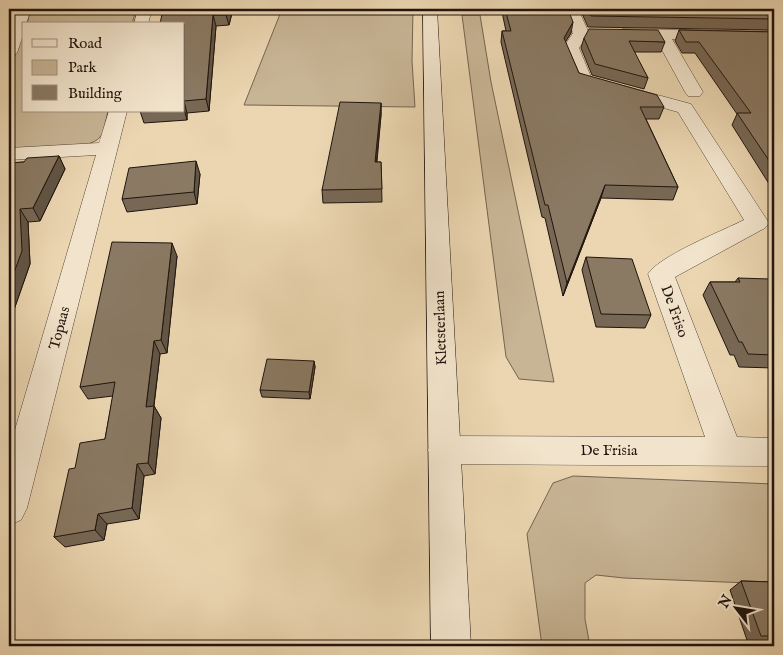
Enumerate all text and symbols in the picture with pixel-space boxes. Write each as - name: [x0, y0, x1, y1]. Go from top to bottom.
- legend: [22, 22, 185, 112]
- text: Road: [68, 34, 103, 53]
- text: Park: [68, 58, 98, 77]
- text: Building: [68, 84, 123, 103]
- street label: De Friso: [656, 282, 693, 340]
- street label: Kletsterlaan: [430, 290, 451, 366]
- street label: Topaas: [45, 304, 74, 352]
- street label: De Frisia: [581, 441, 638, 460]
- north arrow: [710, 582, 760, 632]
- text: N: [714, 592, 737, 613]

